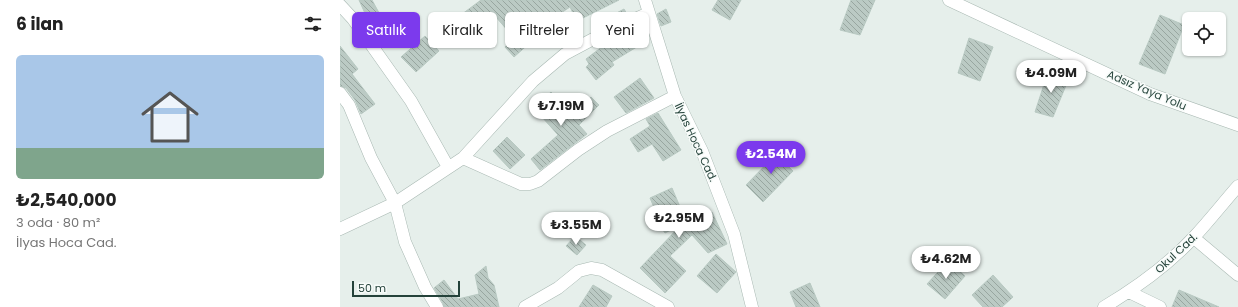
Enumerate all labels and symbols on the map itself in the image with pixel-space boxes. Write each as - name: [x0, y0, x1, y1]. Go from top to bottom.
- pin: ₺4.09M: [1018, 60, 1084, 94]
- street label: Adsız Yaya Yolu: [1105, 66, 1189, 114]
- pin: ₺7.19M: [528, 93, 594, 127]
- street label: İlyas Hoca Cad.: [671, 100, 721, 184]
- pin: ₺2.54M: [738, 141, 804, 175]
- pin: ₺2.95M: [646, 205, 712, 239]
- pin: ₺3.55M: [543, 212, 609, 246]
- street label: Okul Cad.: [1151, 229, 1201, 277]
- pin: ₺4.62M: [913, 246, 979, 280]
- scale bar: [352, 279, 460, 298]

